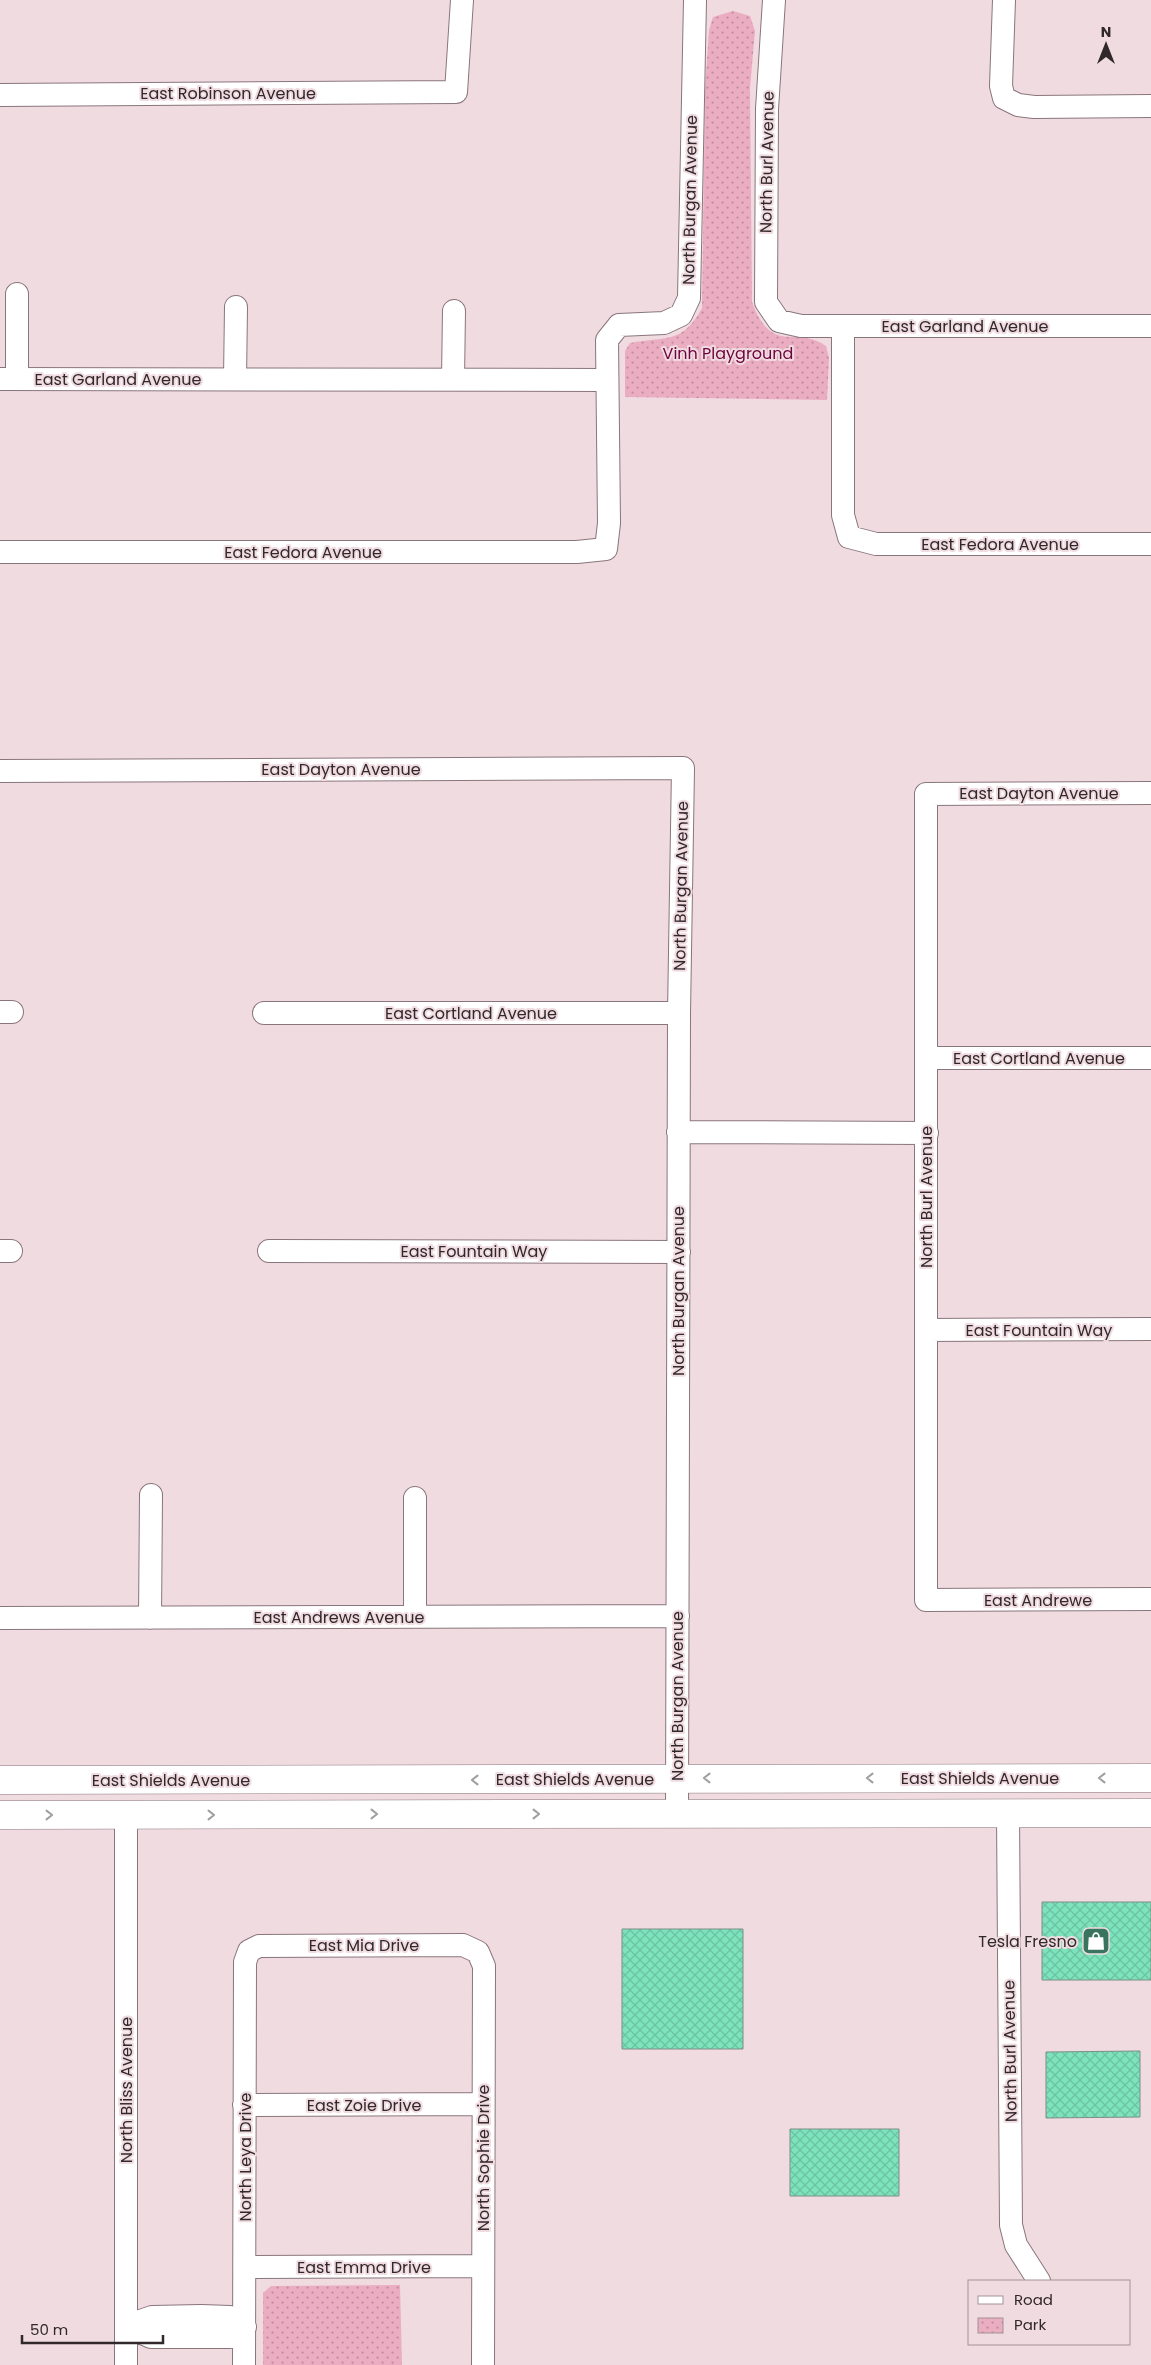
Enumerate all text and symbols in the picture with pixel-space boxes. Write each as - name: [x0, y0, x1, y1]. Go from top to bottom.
- north arrow: [1081, 20, 1131, 70]
- text: N: [1101, 22, 1111, 42]
- street label: East Robinson Avenue: [140, 82, 316, 105]
- street label: North Burl Avenue: [754, 91, 780, 233]
- street label: North Burgan Avenue: [677, 115, 703, 285]
- street label: East Garland Avenue: [882, 315, 1049, 338]
- park label: Vinh Playground: [663, 342, 793, 365]
- street label: East Garland Avenue: [35, 368, 202, 391]
- street label: East Fedora Avenue: [921, 533, 1079, 556]
- street label: East Fedora Avenue: [224, 541, 382, 564]
- street label: East Dayton Avenue: [261, 758, 421, 781]
- street label: East Dayton Avenue: [959, 782, 1119, 805]
- street label: North Burgan Avenue: [668, 801, 694, 971]
- street label: East Cortland Avenue: [385, 1002, 557, 1025]
- street label: East Cortland Avenue: [953, 1047, 1125, 1070]
- street label: North Burl Avenue: [915, 1126, 938, 1268]
- street label: North Burgan Avenue: [667, 1206, 690, 1376]
- street label: East Fountain Way: [401, 1240, 547, 1263]
- street label: East Fountain Way: [966, 1319, 1112, 1342]
- street label: East Andrewe: [984, 1589, 1092, 1612]
- street label: East Andrews Avenue: [253, 1606, 425, 1629]
- street label: North Burgan Avenue: [666, 1611, 689, 1781]
- street label: East Shields Avenue: [901, 1767, 1059, 1790]
- street label: East Shields Avenue: [496, 1768, 654, 1791]
- street label: East Shields Avenue: [92, 1769, 250, 1792]
- one-way arrow: [703, 1773, 710, 1783]
- one-way arrow: [865, 1773, 873, 1783]
- one-way arrow: [1098, 1773, 1106, 1783]
- one-way arrow: [471, 1774, 479, 1785]
- one-way arrow: [370, 1809, 378, 1819]
- one-way arrow: [532, 1809, 540, 1819]
- one-way arrow: [45, 1810, 53, 1820]
- one-way arrow: [208, 1810, 215, 1820]
- shop icon: Tesla Fresno: [1081, 1926, 1111, 1956]
- place label: Tesla Fresno: [978, 1930, 1077, 1953]
- street label: East Mia Drive: [309, 1934, 419, 1957]
- street label: North Burl Avenue: [997, 1980, 1023, 2122]
- street label: North Bliss Avenue: [115, 2017, 138, 2163]
- street label: North Sophie Drive: [472, 2085, 495, 2231]
- street label: North Leya Drive: [234, 2093, 257, 2221]
- street label: East Zoie Drive: [307, 2094, 421, 2117]
- street label: East Emma Drive: [297, 2256, 431, 2279]
- legend: [968, 2280, 1131, 2345]
- text: Road: [1014, 2289, 1053, 2310]
- scale bar: [22, 2312, 164, 2344]
- text: Park: [1014, 2314, 1046, 2335]
- text: 50 m: [30, 2319, 68, 2340]

